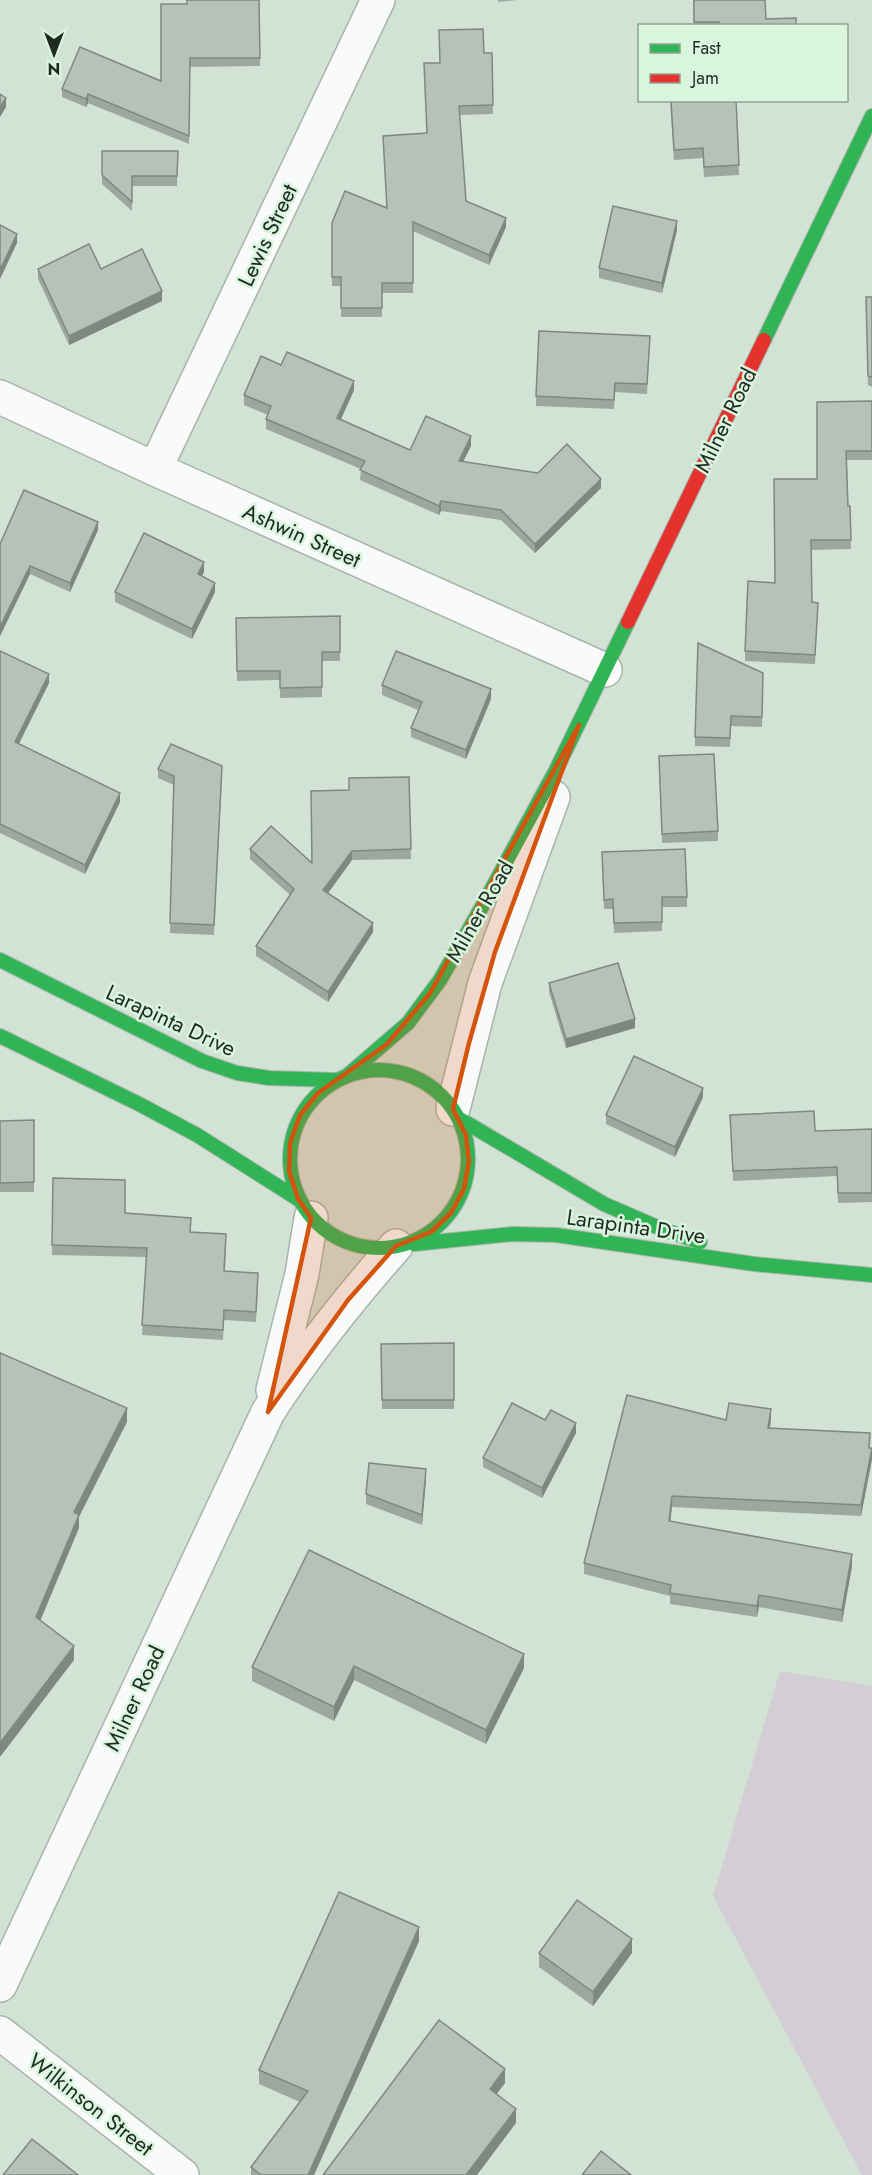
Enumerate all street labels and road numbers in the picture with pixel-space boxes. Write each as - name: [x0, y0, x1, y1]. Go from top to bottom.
- street label: Lewis Street: [229, 178, 305, 291]
- street label: Milner Road: [686, 362, 764, 478]
- street label: Ashwin Street: [238, 495, 367, 576]
- street label: Milner Road: [437, 854, 521, 968]
- street label: Larapinta Drive: [101, 976, 241, 1064]
- street label: Larapinta Drive: [565, 1200, 707, 1252]
- street label: Milner Road: [96, 1640, 172, 1756]
- street label: Wilkinson Street: [22, 2045, 161, 2164]

